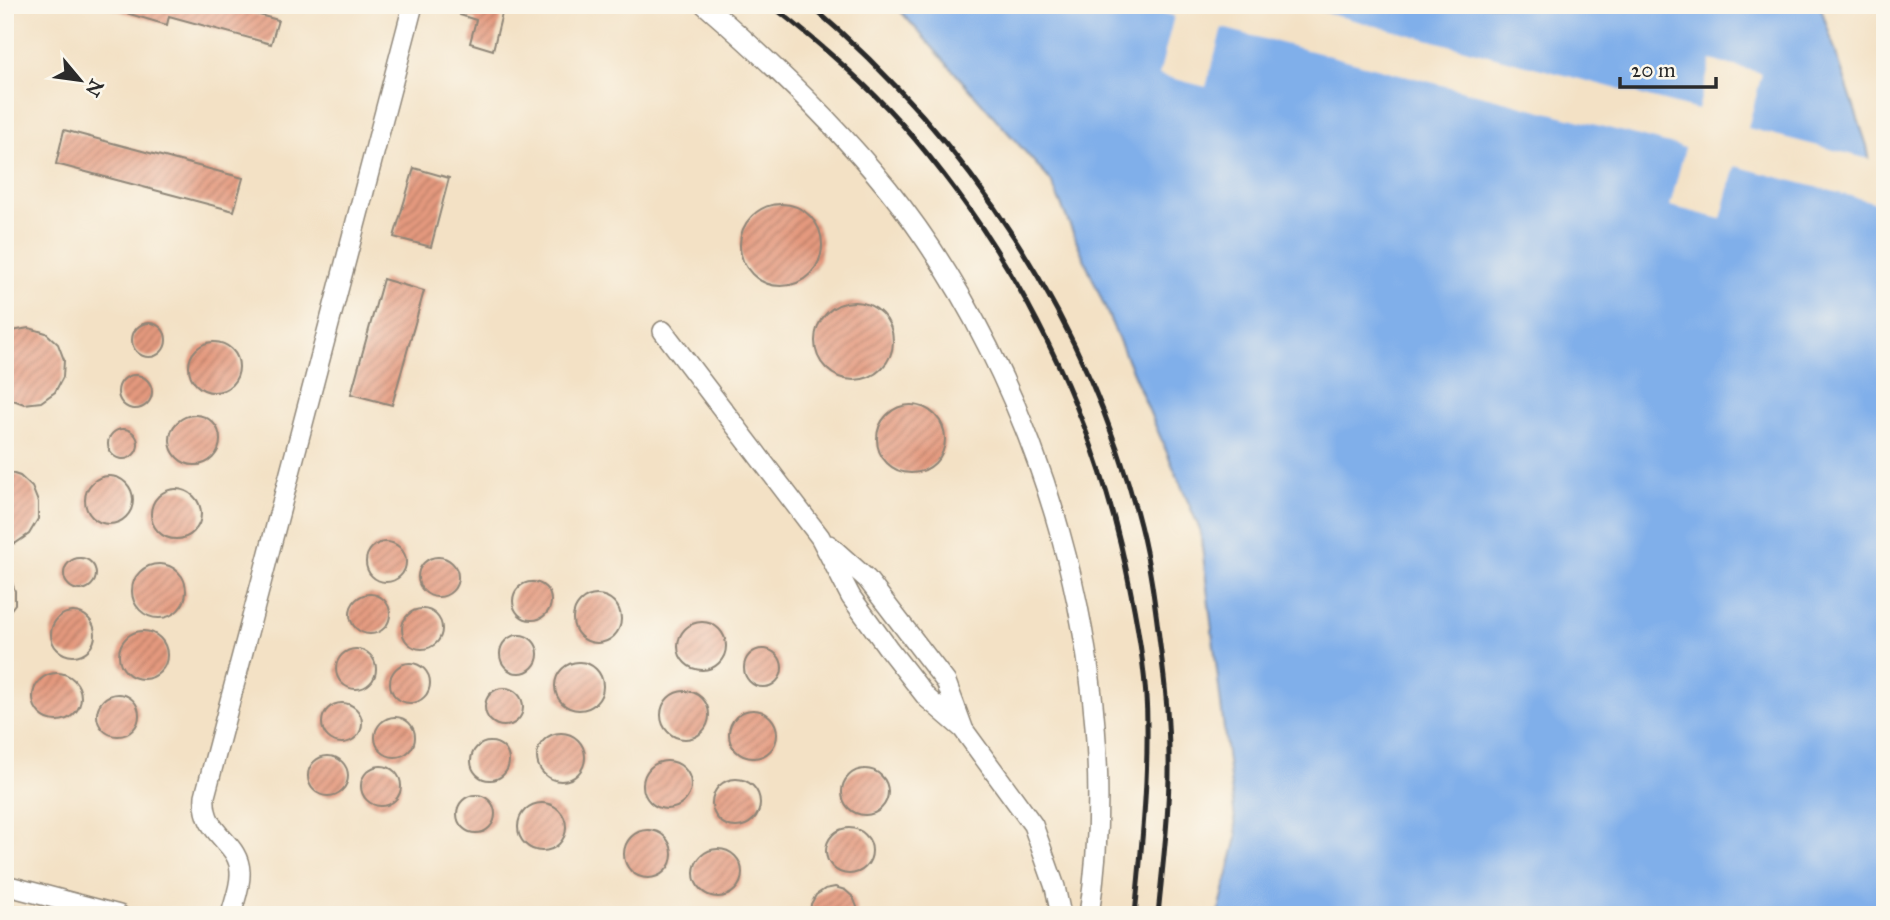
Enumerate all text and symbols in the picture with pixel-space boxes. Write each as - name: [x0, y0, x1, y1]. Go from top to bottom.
- north arrow: [46, 46, 116, 116]
- scale bar: [1620, 46, 1717, 90]
- text: 20 m: [1631, 57, 1676, 83]
- text: N: [80, 75, 108, 101]

